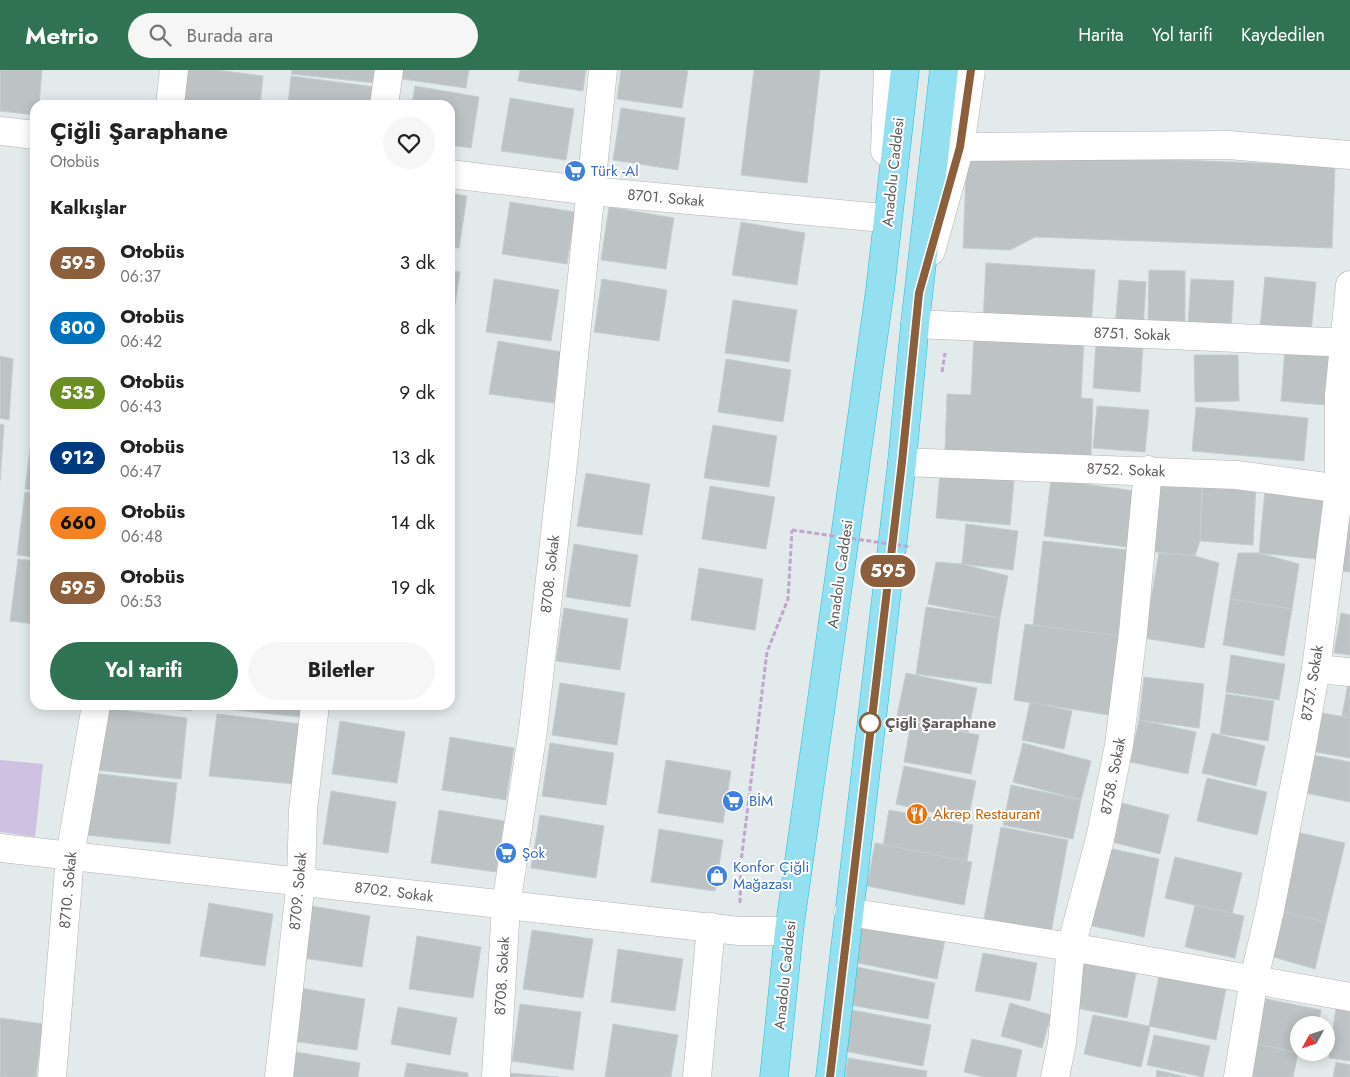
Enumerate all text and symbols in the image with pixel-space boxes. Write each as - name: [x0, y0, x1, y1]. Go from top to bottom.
- search box: [128, 13, 478, 58]
- text: Metrio: [25, 18, 98, 53]
- icon: search: [146, 21, 174, 49]
- text: Burada ara: [186, 22, 273, 49]
- text: Harita: [1078, 22, 1124, 48]
- text: Yol tarifi: [1152, 22, 1213, 48]
- text: Kaydedilen: [1241, 22, 1325, 48]
- text: Çiğli Şaraphane: [50, 113, 228, 148]
- street label: Anadolu Caddesi: [876, 116, 910, 228]
- button: heart: [383, 117, 435, 169]
- text: Otobüs: [50, 150, 99, 173]
- supermarket icon: Türk -Al: [563, 159, 587, 183]
- place label: Türk -Al: [591, 160, 639, 182]
- street label: 8701. Sokak: [626, 184, 706, 212]
- text: Kalkışlar: [50, 194, 127, 221]
- text: Otobüs: [120, 238, 184, 265]
- text: 3 dk: [400, 249, 435, 276]
- text: 595: [60, 250, 95, 276]
- text: 06:37: [120, 265, 161, 288]
- text: Otobüs: [120, 303, 184, 330]
- text: 8 dk: [400, 314, 435, 341]
- text: 800: [60, 315, 95, 341]
- street label: 8751. Sokak: [1093, 322, 1171, 346]
- text: 06:42: [120, 330, 162, 353]
- text: Otobüs: [120, 368, 184, 395]
- text: 9 dk: [399, 379, 435, 406]
- text: 535: [60, 380, 95, 406]
- text: 06:43: [120, 395, 162, 418]
- text: Otobüs: [120, 433, 184, 460]
- text: 13 dk: [391, 444, 435, 471]
- text: 912: [61, 445, 94, 471]
- street label: 8752. Sokak: [1086, 458, 1166, 482]
- text: 06:47: [120, 460, 161, 483]
- text: Otobüs: [121, 498, 185, 525]
- text: 14 dk: [390, 509, 435, 536]
- text: 660: [60, 510, 96, 536]
- street label: Anadolu Caddesi: [821, 518, 859, 630]
- text: 06:48: [121, 525, 163, 548]
- street label: 8708. Sokak: [535, 533, 565, 614]
- line badge: 595: [859, 555, 917, 587]
- text: 595: [870, 558, 906, 584]
- text: Otobüs: [120, 563, 184, 590]
- text: 19 dk: [391, 574, 435, 601]
- text: 595: [60, 575, 95, 601]
- text: 06:53: [120, 590, 162, 613]
- button: Yol tarifi: [50, 642, 238, 700]
- button: Biletler: [248, 642, 435, 700]
- street label: 8757. Sokak: [1295, 643, 1329, 723]
- marker: Çiğli Şaraphane: [859, 712, 881, 734]
- place label: Çiğli Şaraphane: [885, 712, 997, 734]
- street label: 8758. Sokak: [1095, 735, 1131, 816]
- supermarket icon: BİM: [721, 789, 745, 813]
- place label: BİM: [749, 790, 773, 812]
- restaurant icon: Akrep Restaurant: [905, 802, 929, 826]
- place label: Akrep Restaurant: [933, 803, 1040, 825]
- supermarket icon: Şok: [494, 841, 518, 865]
- place label: Şok: [522, 842, 545, 864]
- street label: 8710. Sokak: [54, 850, 82, 930]
- street label: 8709. Sokak: [284, 851, 312, 931]
- place label: Konfor Çiğli Mağazası: [733, 856, 809, 895]
- shop icon: Konfor Çiğli Mağazası: [705, 864, 729, 888]
- street label: 8702. Sokak: [353, 876, 435, 908]
- street label: Anadolu Caddesi: [768, 919, 802, 1031]
- street label: 8708. Sokak: [489, 936, 515, 1016]
- north arrow: [1290, 1016, 1335, 1061]
- map controls: [1290, 1016, 1335, 1061]

